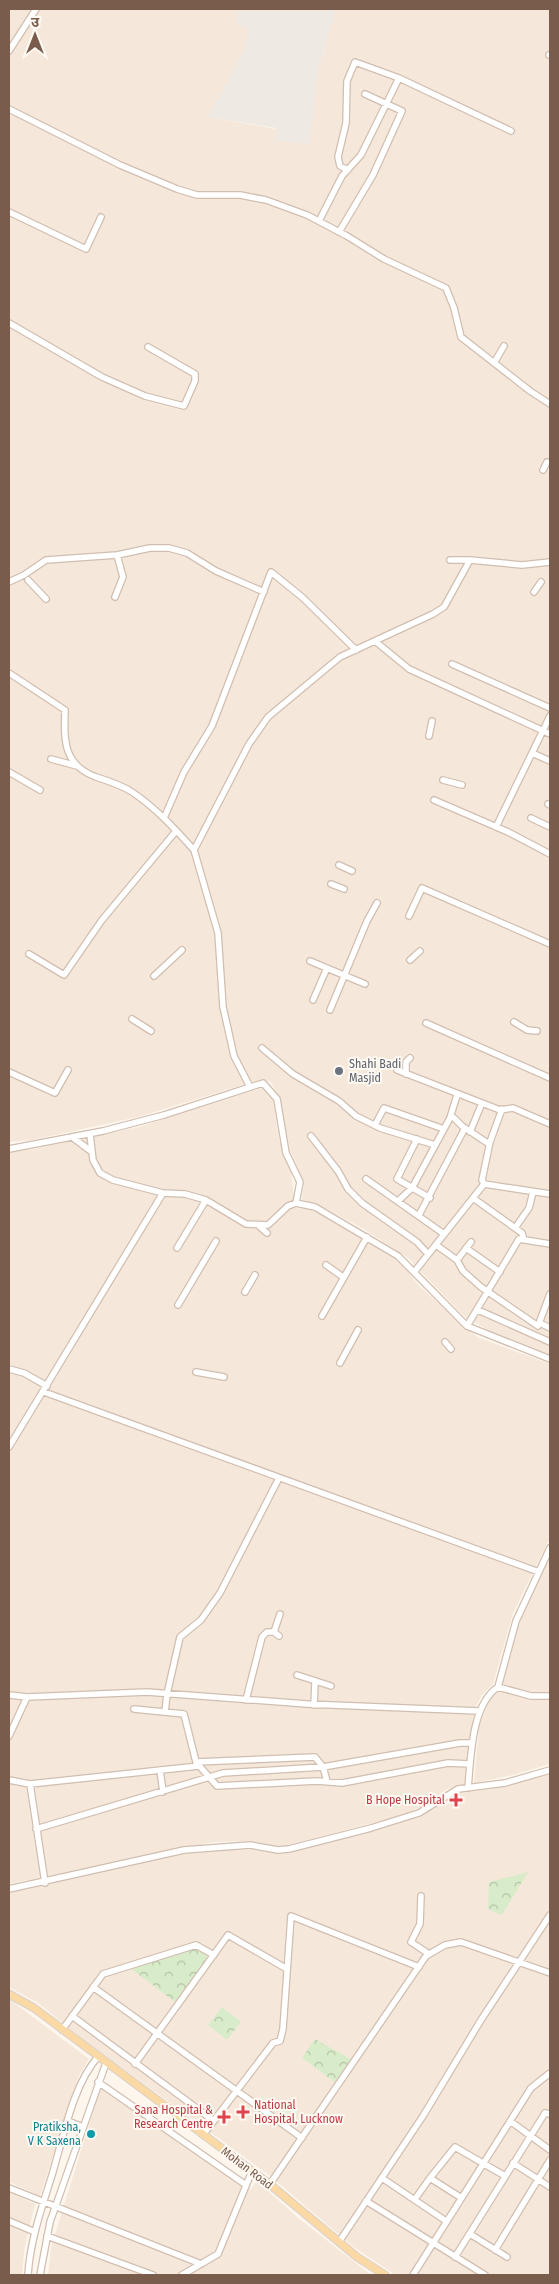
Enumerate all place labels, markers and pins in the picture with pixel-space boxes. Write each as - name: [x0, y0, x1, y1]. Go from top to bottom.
- place label: Shahi Badi Masjid: [349, 1057, 401, 1085]
- marker: Shahi Badi Masjid: [333, 1065, 345, 1077]
- place label: B Hope Hospital: [366, 1793, 445, 1807]
- marker: B Hope Hospital: [449, 1793, 463, 1807]
- place label: National Hospital, Lucknow: [254, 2098, 343, 2126]
- place label: Sana Hospital & Research Centre: [134, 2103, 213, 2131]
- marker: National Hospital, Lucknow: [236, 2105, 250, 2119]
- marker: Sana Hospital & Research Centre: [217, 2110, 231, 2124]
- place label: Pratiksha, V K Saxena: [28, 2120, 81, 2148]
- marker: Pratiksha, V K Saxena: [85, 2128, 97, 2140]

